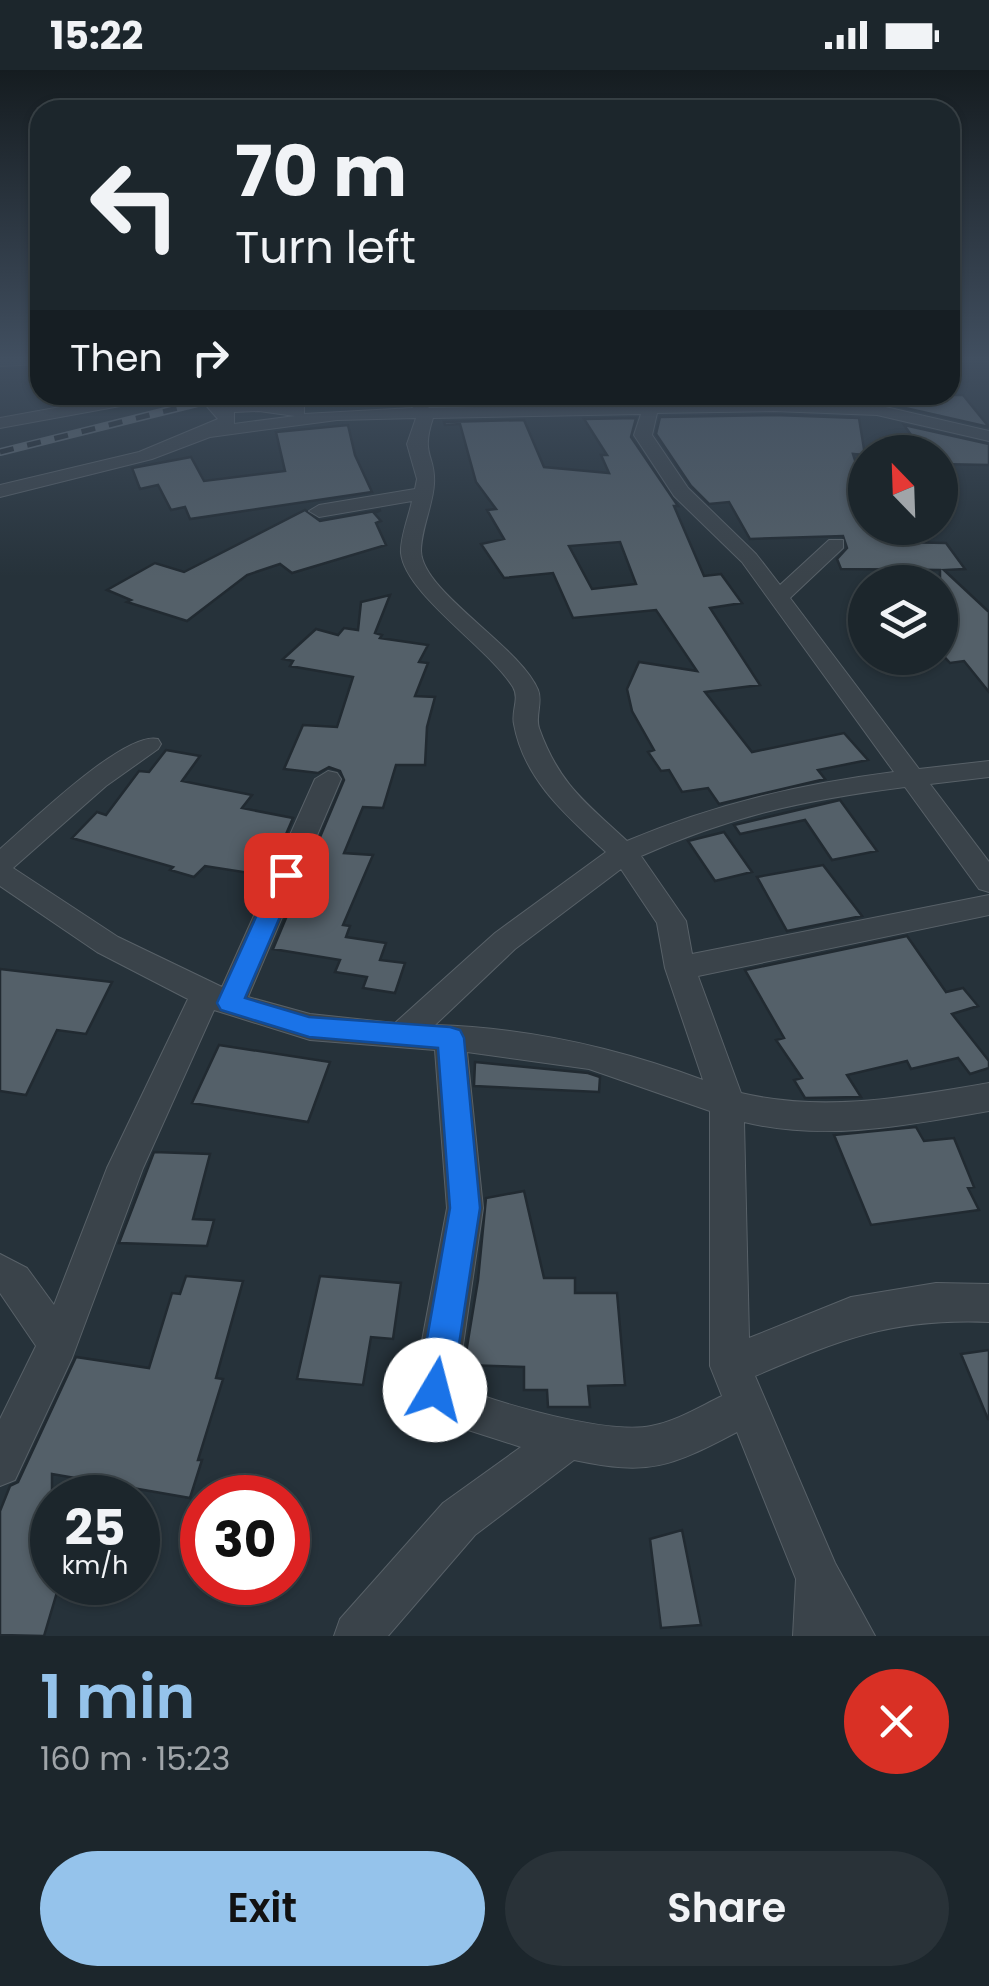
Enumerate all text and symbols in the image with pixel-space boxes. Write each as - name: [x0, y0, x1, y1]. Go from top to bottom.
- text: 15:22: [50, 9, 143, 62]
- text: 70 m: [235, 122, 407, 221]
- icon: left: [70, 140, 200, 270]
- text: Turn left: [235, 216, 416, 279]
- icon: right: [183, 330, 238, 385]
- text: Then: [70, 331, 163, 384]
- north arrow: [848, 435, 958, 545]
- map controls: [848, 435, 958, 675]
- button: layers: [848, 565, 958, 675]
- pin: [244, 833, 329, 918]
- icon: arrive: [259, 848, 314, 903]
- position arrow: [383, 1338, 487, 1442]
- speed limit sign: 30: [180, 1475, 310, 1605]
- text: 25: [64, 1492, 126, 1563]
- text: km/h: [62, 1548, 128, 1583]
- text: 1 min: [40, 1655, 195, 1739]
- button: close: [844, 1669, 949, 1774]
- text: 160 m · 15:23: [40, 1736, 230, 1781]
- button: Exit: [40, 1851, 485, 1966]
- button: Share: [505, 1851, 949, 1966]

